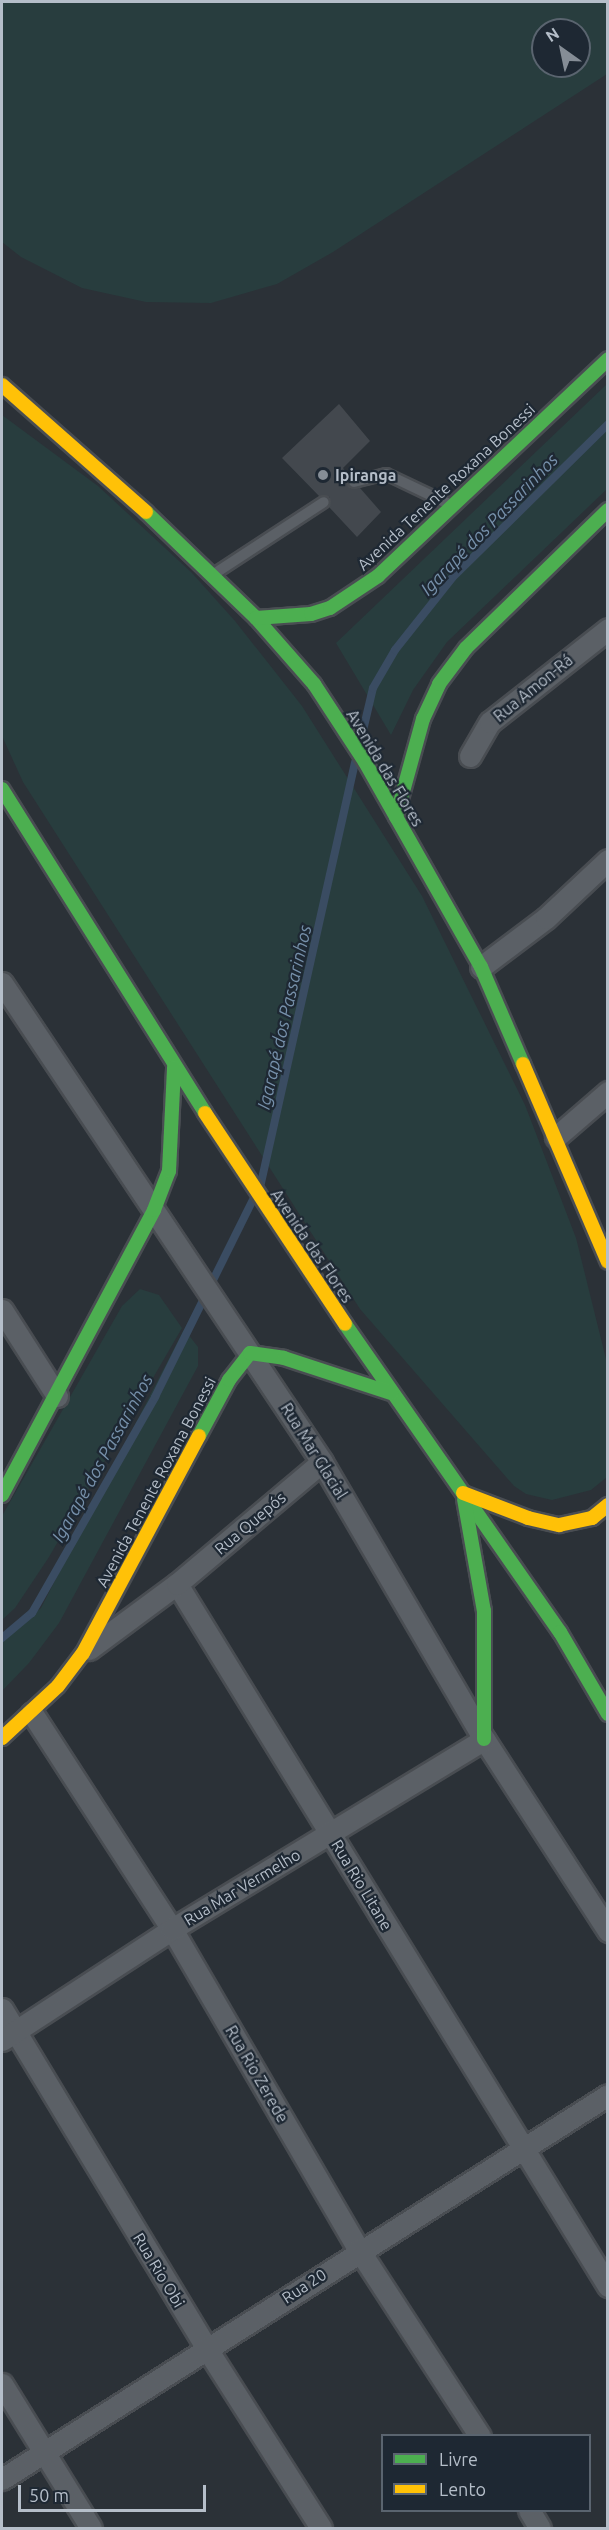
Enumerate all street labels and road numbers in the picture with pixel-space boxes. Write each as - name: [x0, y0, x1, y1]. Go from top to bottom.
- street label: Avenida Tenente Roxana Bonessi: [353, 400, 539, 574]
- street label: Rua Amon-Rá: [489, 650, 577, 726]
- street label: Avenida das Flores: [343, 706, 427, 830]
- street label: Avenida das Flores: [267, 1185, 357, 1307]
- street label: Avenida Tenente Roxana Bonessi: [92, 1373, 220, 1591]
- street label: Rua Mar Glacial: [277, 1399, 351, 1503]
- street label: Rua Quepós: [210, 1488, 290, 1558]
- street label: Rua Rio Litane: [327, 1836, 397, 1934]
- street label: Rua Mar Vermelho: [180, 1845, 304, 1929]
- street label: Rua Rio Zerede: [221, 2022, 293, 2126]
- street label: Rua Rio Obi: [129, 2229, 189, 2311]
- street label: Rua 20: [278, 2265, 330, 2307]

